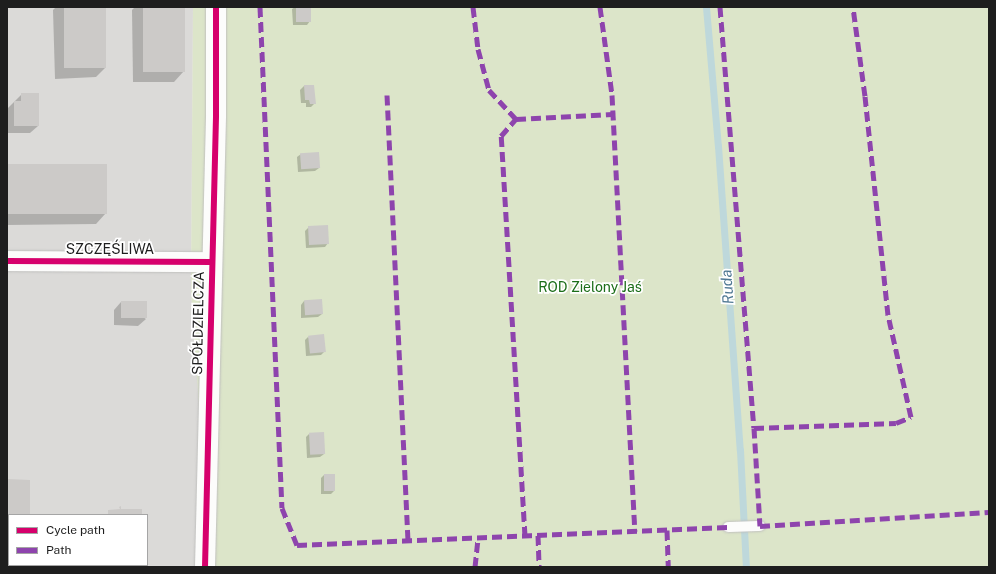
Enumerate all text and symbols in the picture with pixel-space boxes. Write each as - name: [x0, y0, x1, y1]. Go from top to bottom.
- street label: SZCZĘŚLIWA: [66, 241, 154, 257]
- water label: Ruda: [717, 269, 737, 305]
- street label: SPÓŁDZIELCZA: [189, 271, 207, 375]
- park label: ROD Zielony Jaś: [538, 279, 642, 295]
- legend: [8, 514, 148, 566]
- text: Cycle path: [46, 523, 105, 537]
- text: Path: [46, 543, 72, 557]

